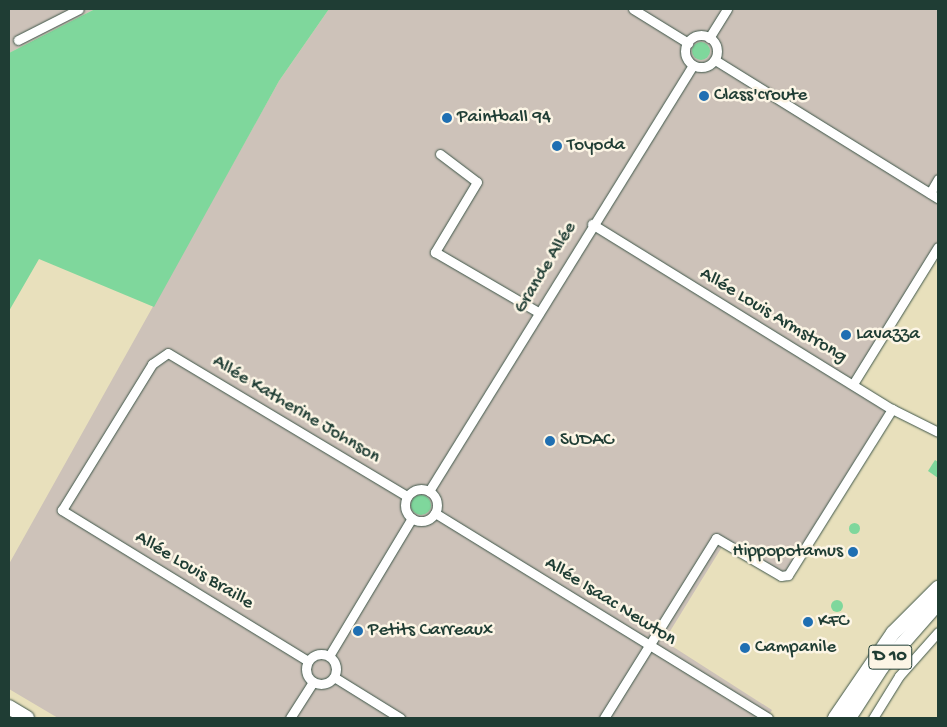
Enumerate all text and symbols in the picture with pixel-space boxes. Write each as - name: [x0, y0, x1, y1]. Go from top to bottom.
- place label: Class'croute: [714, 85, 807, 107]
- marker: Class'croute: [698, 90, 710, 102]
- place label: Paintball 94: [457, 107, 551, 129]
- marker: Paintball 94: [441, 112, 453, 124]
- place label: Toyoda: [567, 135, 625, 157]
- marker: Toyoda: [551, 140, 563, 152]
- street label: Grande Allée: [510, 218, 582, 318]
- street label: Allée Louis Armstrong: [695, 263, 851, 369]
- place label: Lavazza: [856, 324, 920, 346]
- marker: Lavazza: [840, 329, 852, 341]
- street label: Allée Katherine Johnson: [208, 351, 384, 469]
- place label: SUDAC: [560, 430, 614, 452]
- marker: SUDAC: [544, 435, 556, 447]
- street label: Allée Louis Braille: [131, 527, 257, 615]
- place label: Hippopotamus: [733, 541, 843, 563]
- marker: Hippopotamus: [847, 546, 859, 558]
- street label: Allée Isaac Newton: [540, 552, 680, 652]
- place label: KFC: [818, 611, 848, 633]
- marker: KFC: [802, 616, 814, 628]
- place label: Petits Carreaux: [368, 620, 493, 642]
- marker: Petits Carreaux: [352, 625, 364, 637]
- place label: Campanile: [755, 637, 836, 659]
- marker: Campanile: [739, 642, 751, 654]
- road number: D 10: [868, 642, 912, 672]

